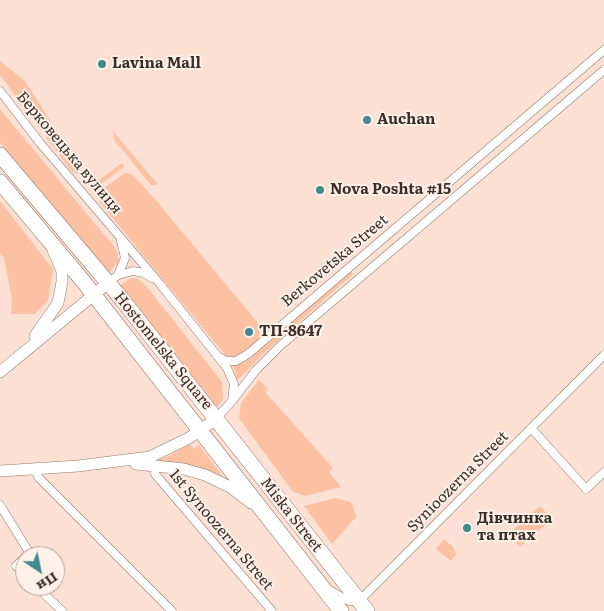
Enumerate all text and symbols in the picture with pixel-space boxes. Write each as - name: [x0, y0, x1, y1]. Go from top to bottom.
- place label: Lavina Mall: [112, 55, 201, 73]
- marker: Lavina Mall: [96, 58, 108, 70]
- street label: Берковецька вулиця: [12, 88, 126, 218]
- place label: Auchan: [377, 111, 435, 129]
- marker: Auchan: [361, 114, 373, 126]
- place label: Nova Poshta #15: [330, 181, 451, 199]
- marker: Nova Poshta #15: [314, 184, 326, 196]
- street label: Berkovetska Street: [278, 211, 392, 311]
- street label: Hostomelska Square: [110, 288, 216, 414]
- place label: ТП-8647: [259, 323, 322, 341]
- marker: ТП-8647: [243, 326, 255, 338]
- street label: Synioozerna Street: [404, 428, 512, 536]
- street label: 1st Synoozerna Street: [165, 466, 277, 594]
- street label: Miska Street: [256, 474, 326, 556]
- place label: Дівчинка та птах: [477, 510, 552, 545]
- marker: Дівчинка та птах: [461, 522, 473, 534]
- north arrow: [15, 546, 65, 596]
- text: Пн: [33, 568, 62, 597]

